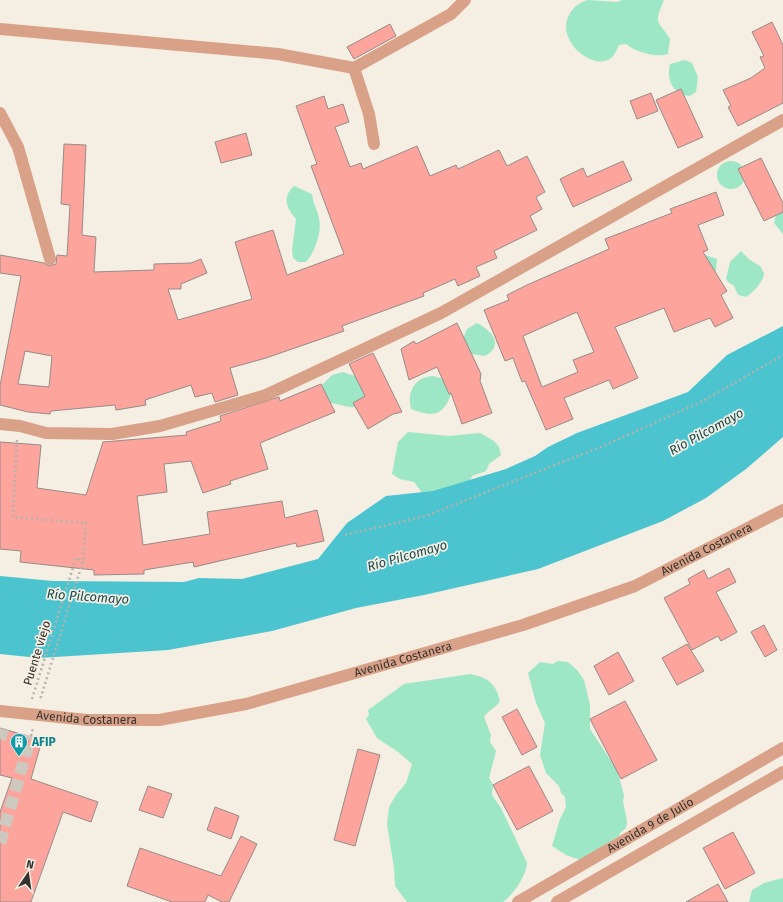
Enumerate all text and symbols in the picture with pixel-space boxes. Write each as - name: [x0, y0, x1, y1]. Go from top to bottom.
- water label: Río Pilcomayo: [666, 405, 746, 458]
- street label: Avenida Costanera: [658, 520, 755, 579]
- water label: Río Pilcomayo: [365, 537, 449, 574]
- water label: Río Pilcomayo: [46, 586, 130, 607]
- street label: Puente viejo: [20, 619, 54, 687]
- street label: Avenida Costanera: [352, 639, 453, 680]
- street label: Avenida Costanera: [36, 708, 137, 727]
- building icon: AFIP: [9, 732, 29, 757]
- place label: AFIP: [31, 735, 56, 749]
- street label: Avenida 9 de Julio: [605, 795, 696, 856]
- north arrow: [8, 854, 48, 894]
- text: N: [25, 858, 35, 872]

